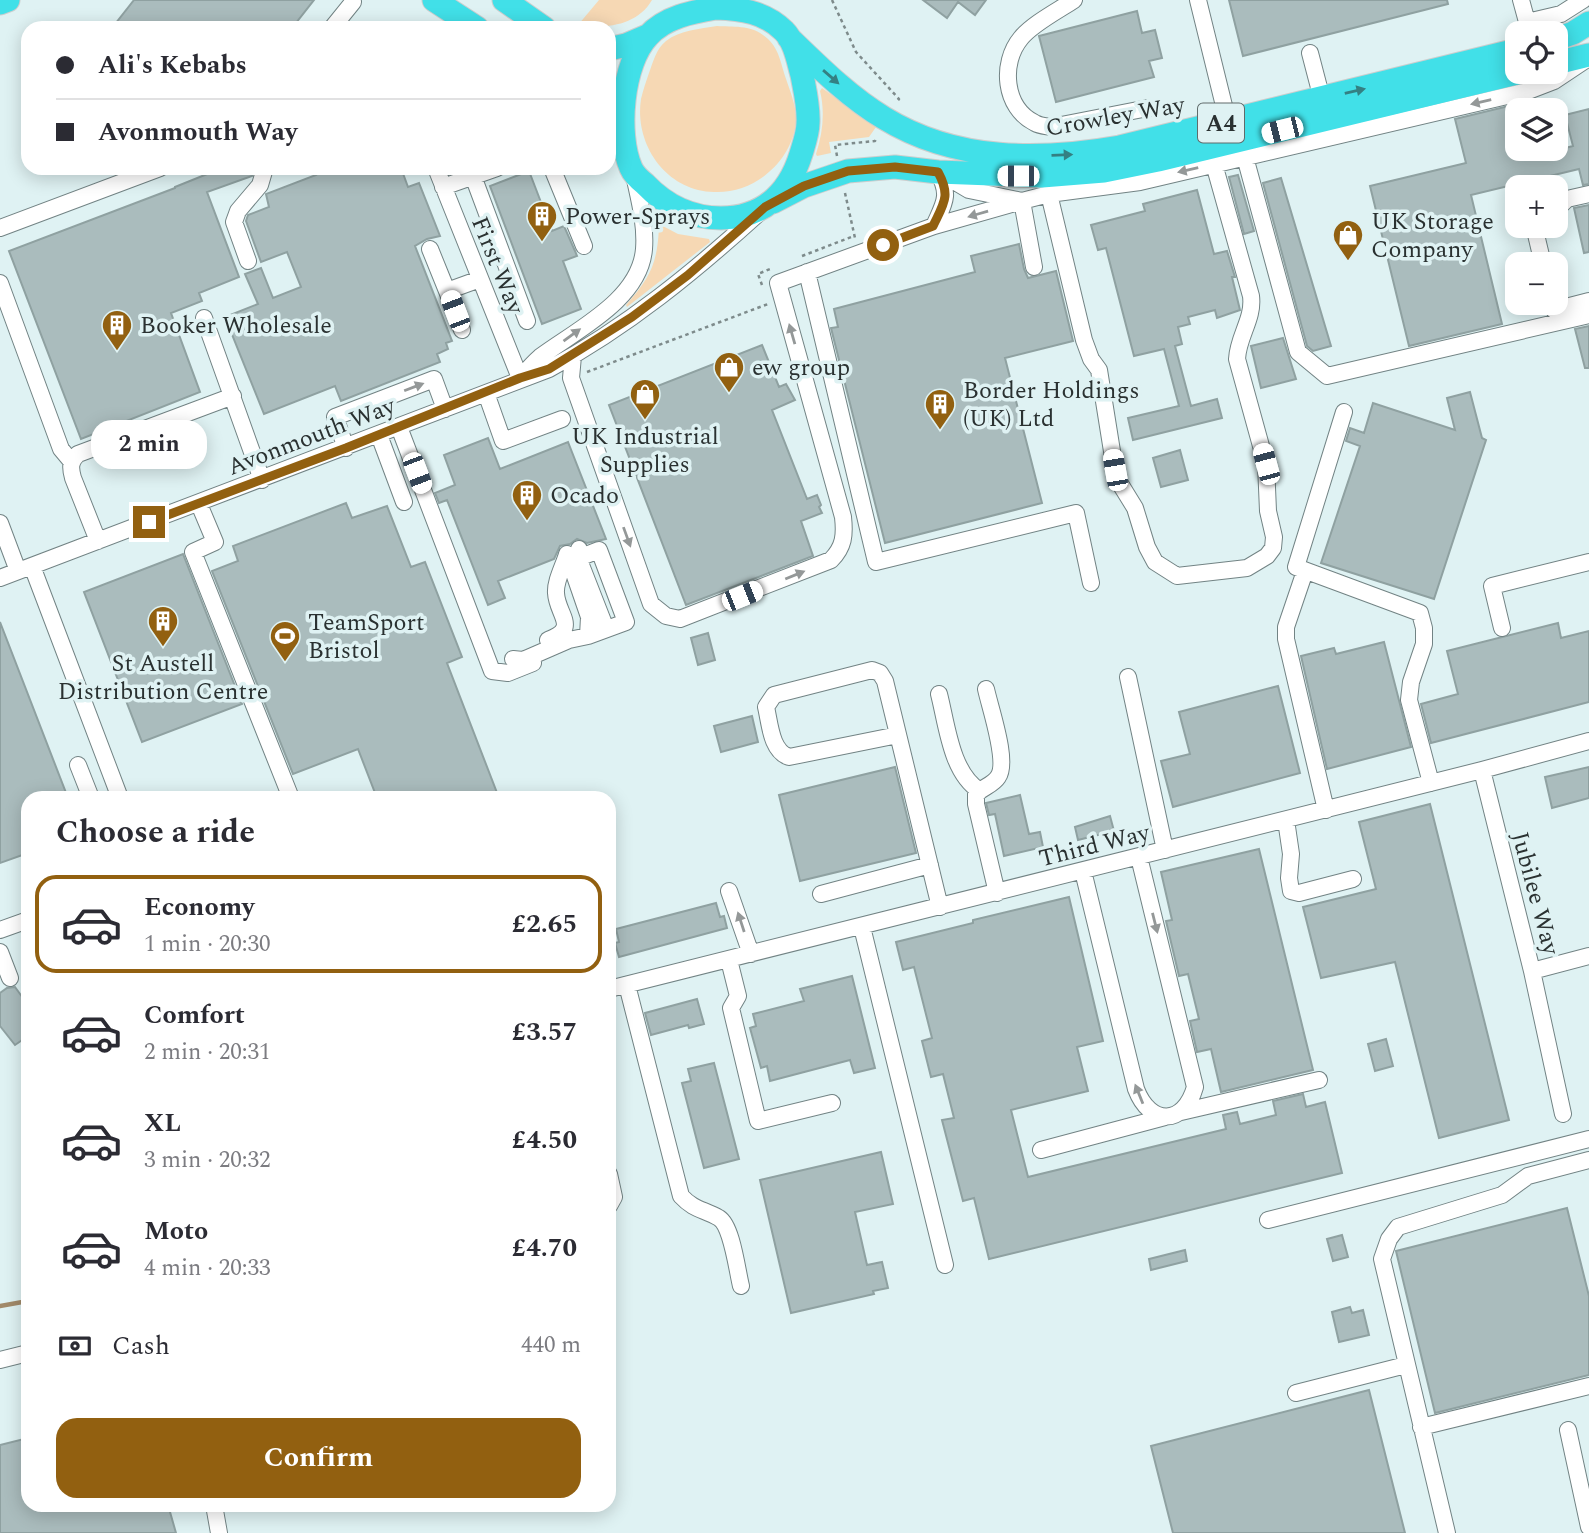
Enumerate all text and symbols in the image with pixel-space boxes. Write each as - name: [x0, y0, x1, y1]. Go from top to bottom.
- map controls: [1505, 21, 1568, 315]
- button: locate: [1505, 21, 1568, 84]
- text: Ali's Kebabs: [98, 45, 247, 85]
- one-way arrow: [822, 69, 840, 85]
- one-way arrow: [1345, 85, 1367, 96]
- street label: Crowley Way: [1043, 87, 1189, 147]
- one-way arrow: [1470, 97, 1492, 108]
- button: layers: [1505, 98, 1568, 161]
- road number: A4: [1198, 104, 1244, 142]
- text: Avonmouth Way: [98, 112, 297, 152]
- car: [1260, 115, 1305, 145]
- one-way arrow: [1051, 149, 1073, 160]
- one-way arrow: [1177, 165, 1199, 176]
- car: [998, 166, 1040, 187]
- button: +: [1505, 175, 1568, 238]
- building icon: Power-Sprays: [525, 199, 559, 243]
- place label: Power-Sprays: [565, 199, 710, 235]
- place label: UK Storage Company: [1371, 204, 1494, 268]
- one-way arrow: [967, 209, 988, 219]
- street label: First Way: [461, 211, 533, 321]
- shop icon: UK Storage Company: [1331, 218, 1365, 262]
- route start: [867, 229, 899, 261]
- button: −: [1505, 252, 1568, 315]
- car: [438, 288, 473, 334]
- building icon: Booker Wholesale: [100, 308, 134, 352]
- place label: Booker Wholesale: [140, 308, 332, 344]
- one-way arrow: [786, 323, 797, 345]
- one-way arrow: [563, 328, 581, 342]
- shop icon: ew group: [712, 350, 746, 394]
- place label: ew group: [752, 350, 850, 386]
- place label: Border Holdings (UK) Ltd: [963, 373, 1140, 437]
- shop icon: UK Industrial Supplies: [628, 377, 662, 421]
- one-way arrow: [404, 381, 425, 392]
- building icon: Border Holdings (UK) Ltd: [923, 387, 957, 431]
- street label: Avonmouth Way: [222, 388, 402, 485]
- place label: UK Industrial Supplies: [571, 419, 719, 483]
- callout: 2 min: [91, 420, 207, 470]
- text: 2 min: [118, 427, 180, 462]
- car: [1251, 441, 1282, 487]
- car: [1102, 447, 1129, 493]
- car: [400, 450, 435, 496]
- building icon: Ocado: [510, 478, 544, 522]
- place label: Ocado: [550, 478, 619, 514]
- route end: [133, 506, 165, 538]
- one-way arrow: [622, 527, 633, 548]
- one-way arrow: [784, 569, 805, 580]
- car: [719, 578, 766, 614]
- building icon: St Austell Distribution Centre: [146, 604, 180, 648]
- place label: TeamSport Bristol: [308, 605, 425, 669]
- sports icon: TeamSport Bristol: [268, 619, 302, 663]
- place label: St Austell Distribution Centre: [58, 646, 268, 710]
- text: Choose a ride: [56, 808, 255, 857]
- street label: Third Way: [1035, 815, 1155, 877]
- street label: Jubilee Way: [1501, 828, 1569, 960]
- text: Economy: [144, 887, 254, 927]
- icon: car: [60, 893, 123, 956]
- text: £2.65: [512, 904, 577, 944]
- one-way arrow: [735, 911, 746, 932]
- one-way arrow: [1150, 912, 1161, 934]
- text: 1 min · 20:30: [144, 927, 271, 962]
- text: Comfort: [144, 995, 245, 1035]
- icon: car: [60, 1001, 123, 1064]
- text: £3.57: [512, 1012, 577, 1052]
- text: 2 min · 20:31: [144, 1035, 271, 1070]
- one-way arrow: [1134, 1083, 1145, 1104]
- text: XL: [144, 1103, 181, 1143]
- icon: car: [60, 1109, 123, 1172]
- text: £4.50: [512, 1120, 577, 1160]
- text: 3 min · 20:32: [144, 1143, 271, 1178]
- text: Moto: [144, 1211, 208, 1251]
- icon: car: [60, 1217, 123, 1280]
- text: £4.70: [512, 1228, 577, 1268]
- text: 4 min · 20:33: [144, 1251, 271, 1286]
- text: Cash: [112, 1326, 170, 1366]
- icon: cash: [56, 1327, 94, 1365]
- text: 440 m: [521, 1328, 581, 1363]
- button: Confirm: [56, 1418, 581, 1498]

